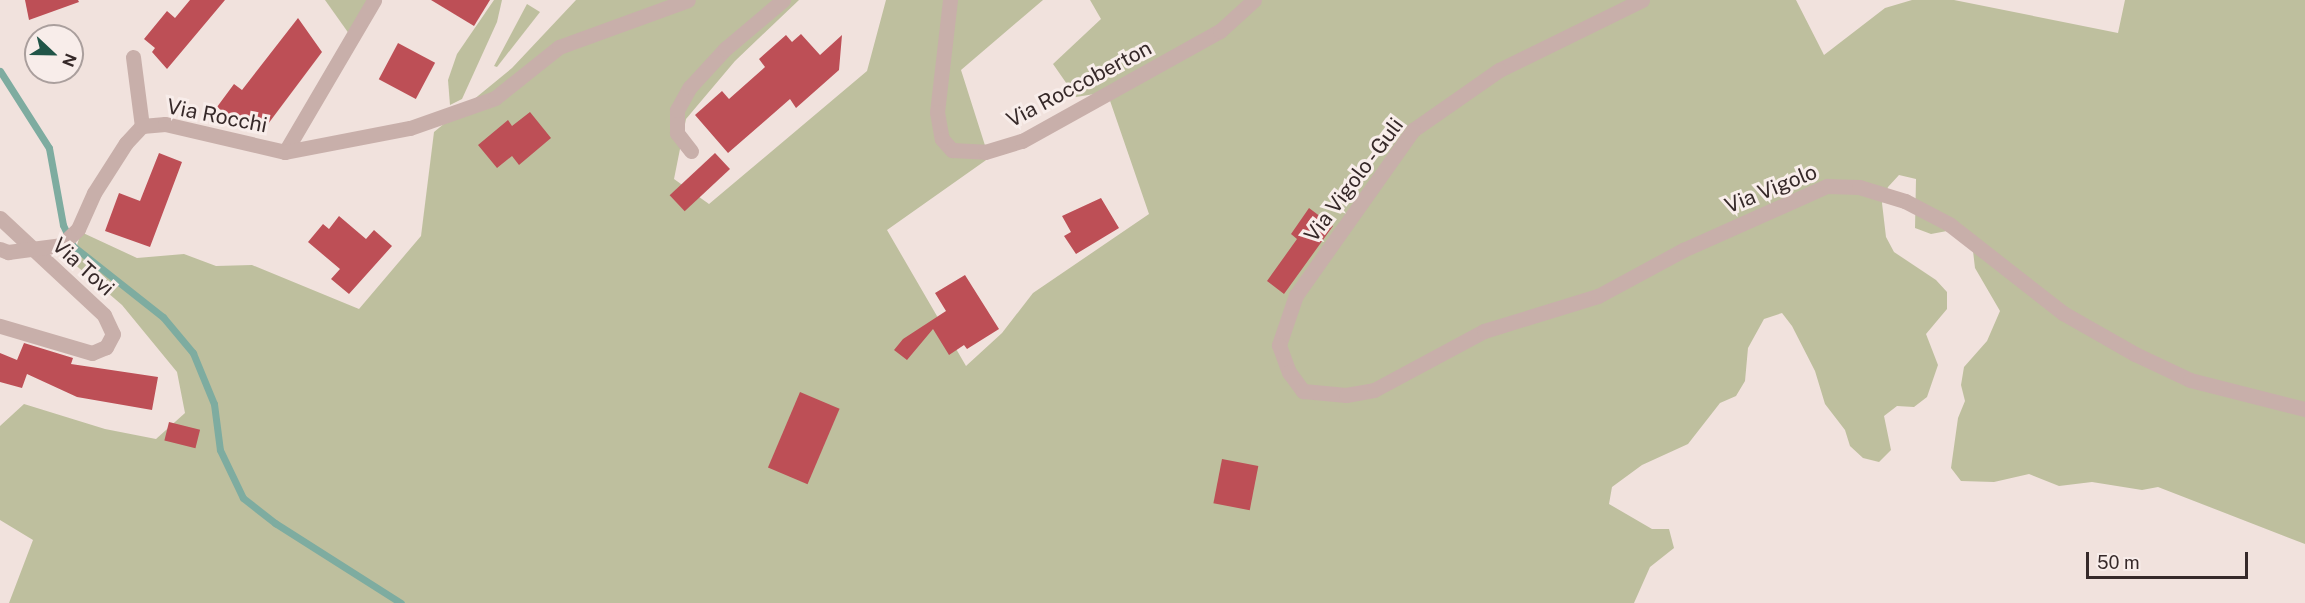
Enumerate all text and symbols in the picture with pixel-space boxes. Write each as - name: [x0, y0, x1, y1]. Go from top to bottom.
- north arrow: [24, 24, 84, 84]
- street label: Via Roccoberton: [1002, 35, 1156, 133]
- text: N: [58, 51, 80, 70]
- street label: Via Rocchi: [165, 94, 269, 138]
- street label: Via Vigolo - Guli: [1297, 111, 1411, 249]
- street label: Via Vigolo: [1721, 159, 1821, 219]
- street label: Via Tovi: [47, 233, 119, 301]
- scale bar: [2089, 540, 2251, 578]
- text: 50 m: [2097, 552, 2140, 573]

